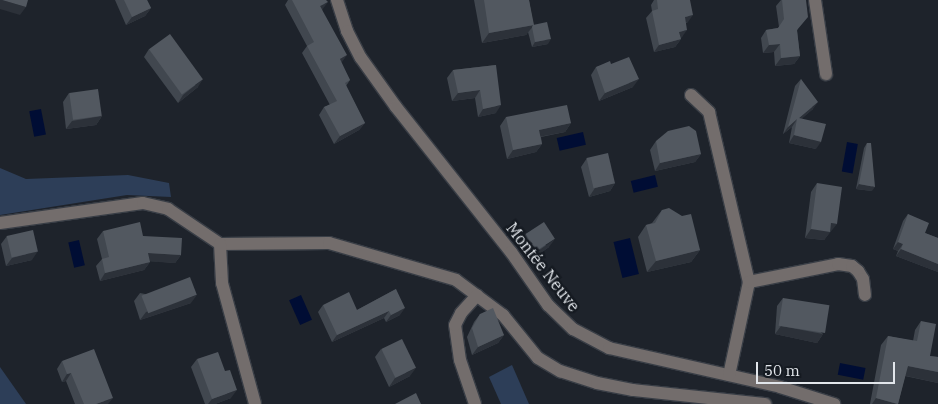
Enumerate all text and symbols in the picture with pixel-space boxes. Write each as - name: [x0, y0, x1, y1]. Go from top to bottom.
- street label: Montée Neuve: [502, 219, 584, 315]
- scale bar: [758, 352, 897, 384]
- text: 50 m: [764, 361, 800, 380]

